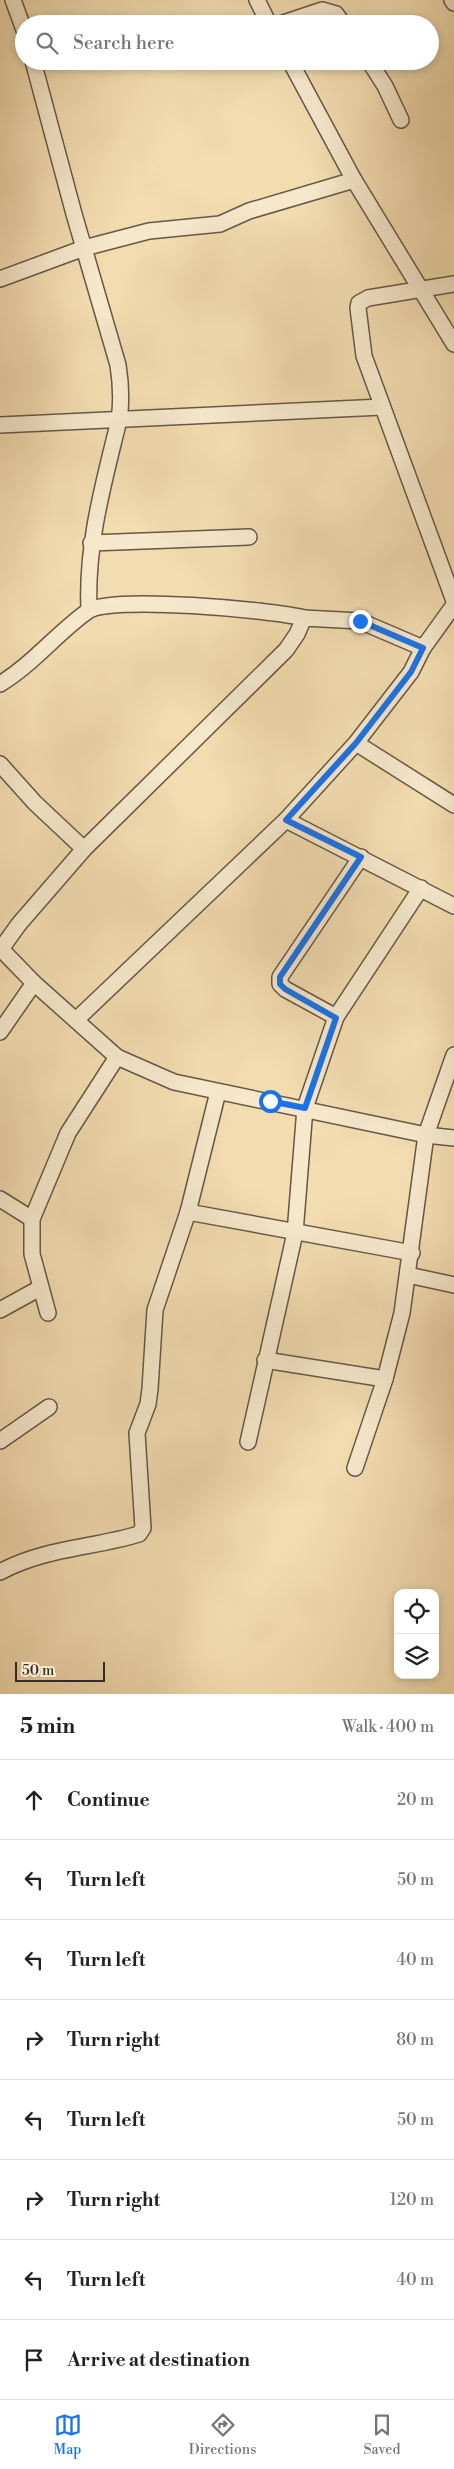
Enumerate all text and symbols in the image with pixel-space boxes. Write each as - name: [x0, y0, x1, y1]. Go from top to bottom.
- search box: [15, 15, 439, 70]
- icon: search: [33, 29, 61, 57]
- text: Search here: [73, 31, 174, 55]
- route end: [349, 610, 372, 633]
- route start: [259, 1090, 282, 1113]
- map controls: [394, 1589, 439, 1679]
- button: locate: [394, 1589, 439, 1634]
- button: layers: [394, 1634, 439, 1679]
- scale bar: [15, 1659, 105, 1682]
- text: 50 m: [22, 1662, 54, 1680]
- text: 5 min: [20, 1714, 75, 1740]
- text: Walk · 400 m: [342, 1717, 434, 1737]
- icon: ahead: [20, 1786, 48, 1814]
- text: Continue: [67, 1788, 150, 1812]
- text: 20 m: [397, 1790, 434, 1810]
- icon: left: [20, 1866, 48, 1894]
- text: Turn left: [67, 1868, 146, 1892]
- text: 50 m: [397, 1870, 434, 1890]
- icon: left: [20, 1946, 48, 1974]
- text: Turn left: [67, 1948, 146, 1972]
- text: 40 m: [397, 1950, 434, 1970]
- icon: right: [20, 2026, 48, 2054]
- text: Turn right: [67, 2028, 160, 2052]
- text: 80 m: [396, 2030, 434, 2050]
- icon: left: [20, 2106, 48, 2134]
- text: Turn left: [67, 2108, 146, 2132]
- text: 50 m: [397, 2110, 434, 2130]
- icon: right: [20, 2186, 48, 2214]
- text: Turn right: [67, 2188, 160, 2212]
- text: 120 m: [390, 2190, 434, 2210]
- icon: left: [20, 2266, 48, 2294]
- text: Turn left: [67, 2268, 146, 2292]
- text: 40 m: [397, 2270, 434, 2290]
- icon: arrive: [20, 2346, 48, 2374]
- text: Arrive at destination: [67, 2348, 250, 2372]
- tab: Map: [54, 2411, 82, 2459]
- tab: Directions: [189, 2411, 256, 2459]
- tab: Saved: [364, 2411, 400, 2459]

